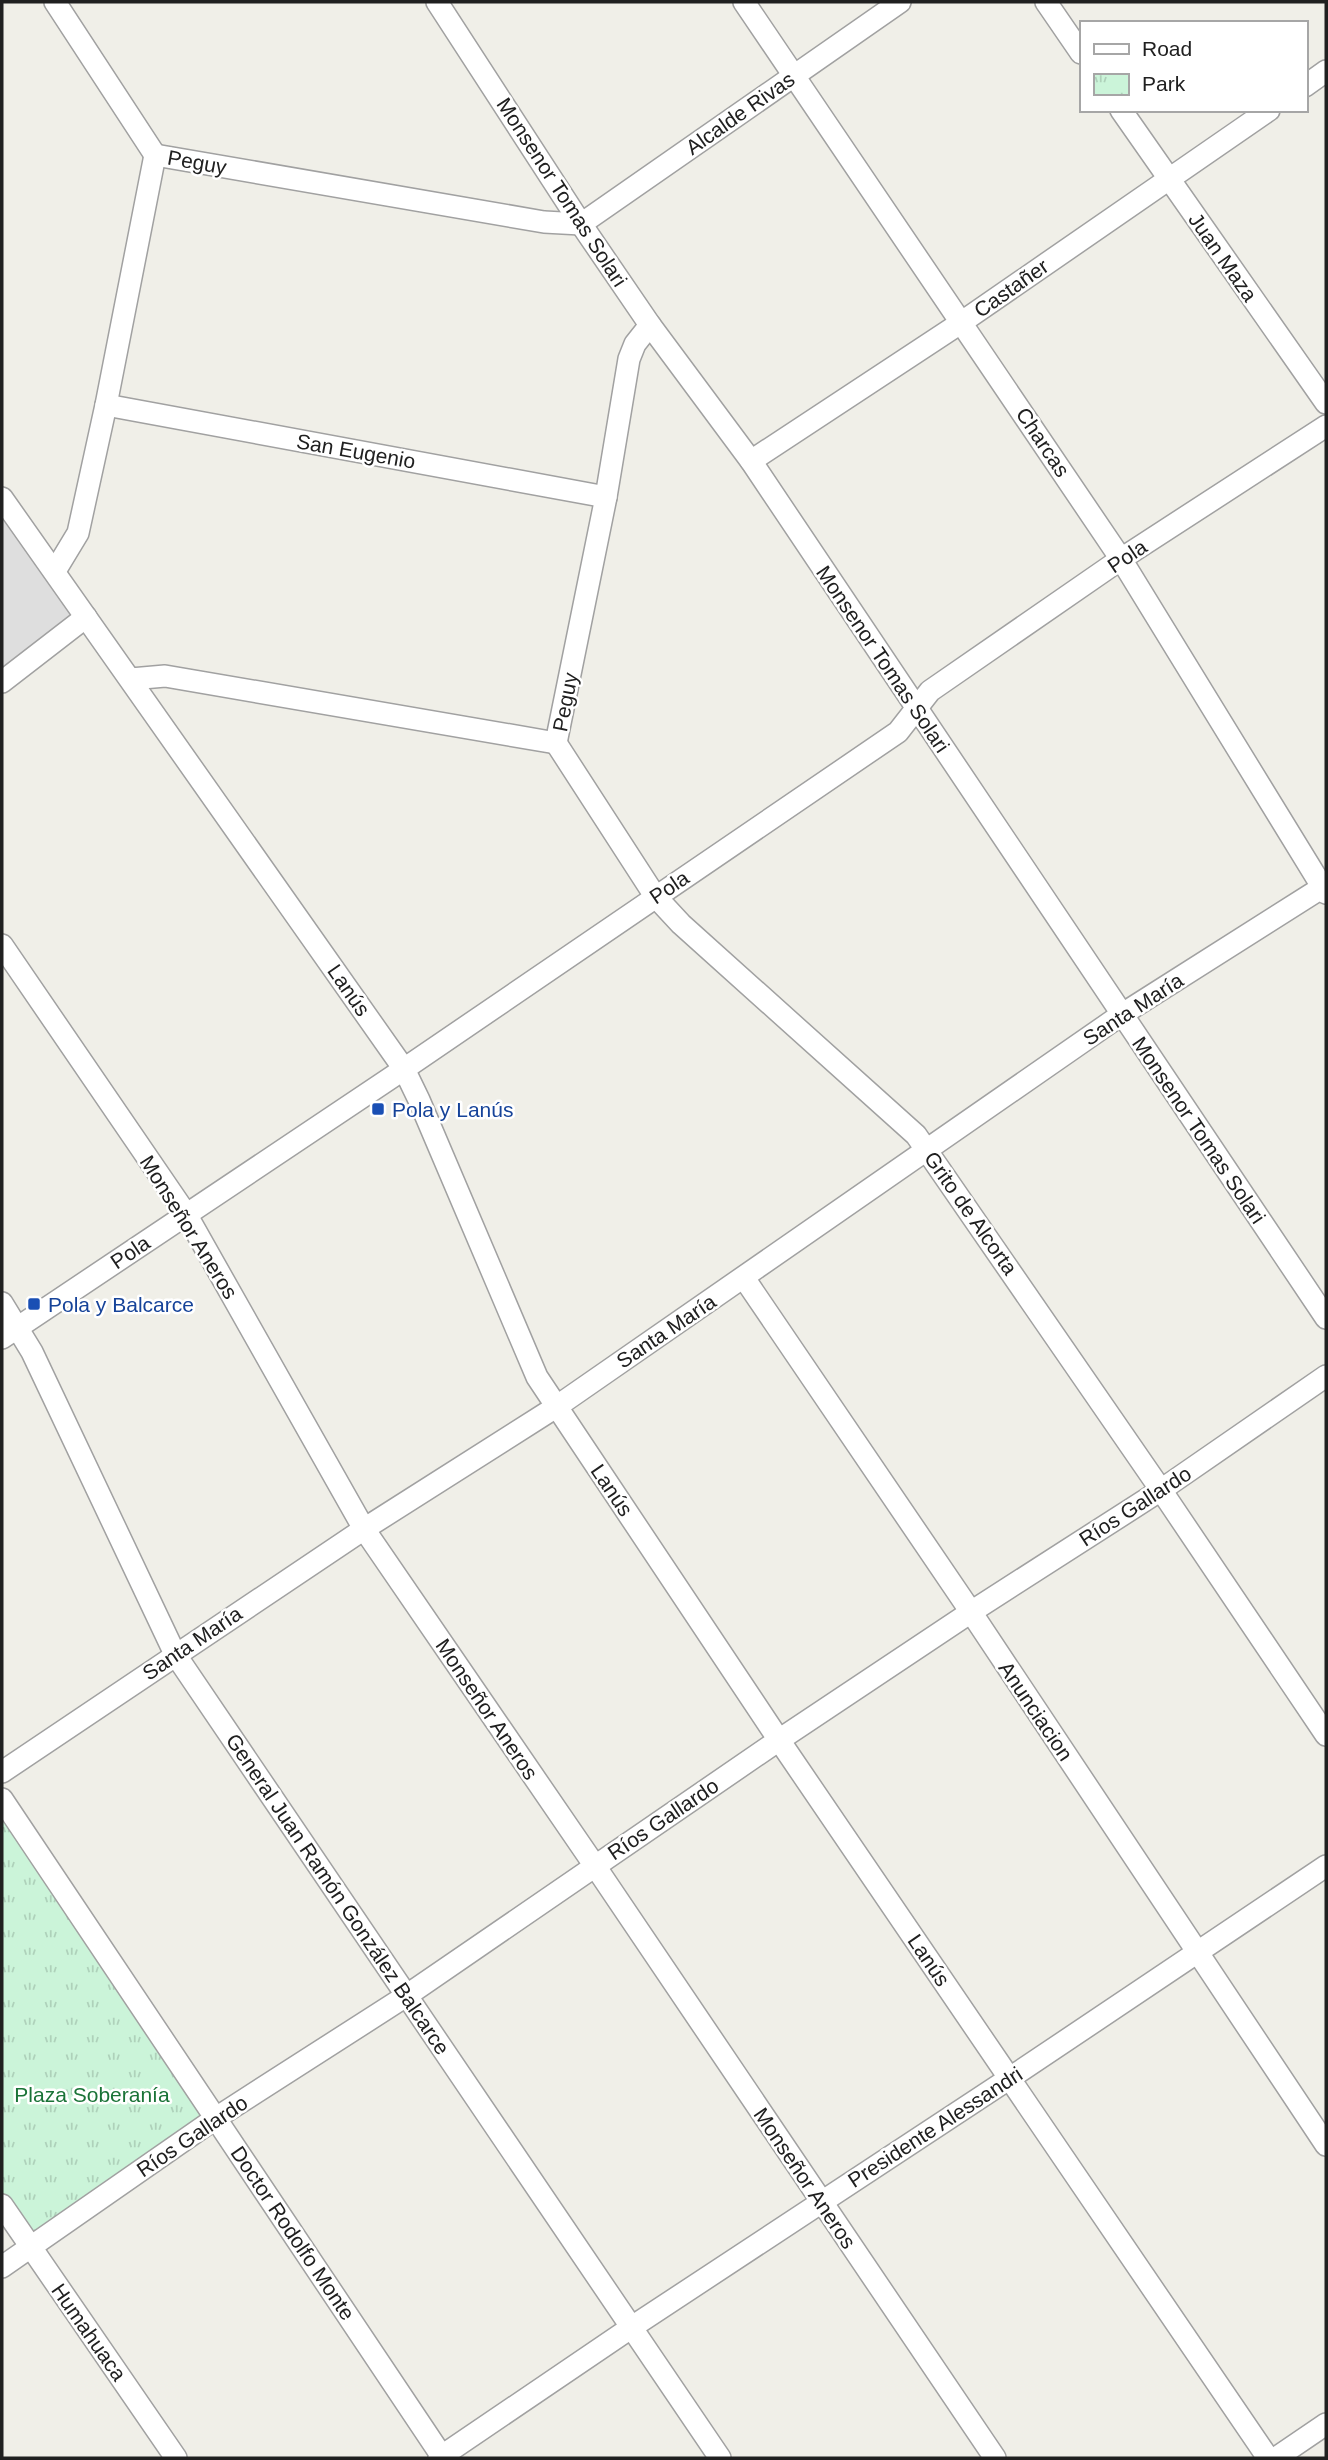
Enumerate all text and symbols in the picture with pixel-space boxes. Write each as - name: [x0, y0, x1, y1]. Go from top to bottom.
- legend: [1080, 21, 1307, 112]
- text: Road: [1142, 37, 1192, 60]
- street label: Alcalde Rivas: [681, 67, 799, 159]
- text: Park: [1142, 72, 1186, 95]
- street label: Monsenor Tomas Solari: [492, 93, 632, 291]
- street label: Peguy: [166, 146, 229, 179]
- street label: Juan Maza: [1184, 208, 1262, 306]
- street label: Castañer: [970, 254, 1052, 322]
- street label: Charcas: [1012, 403, 1074, 481]
- street label: San Eugenio: [295, 429, 417, 473]
- street label: Pola: [1103, 535, 1151, 577]
- street label: Monsenor Tomas Solari: [812, 561, 954, 757]
- street label: Peguy: [548, 670, 582, 733]
- street label: Pola: [645, 866, 693, 908]
- street label: Lanús: [323, 960, 375, 1020]
- street label: Santa María: [1079, 968, 1187, 1050]
- street label: Monsenor Tomas Solari: [1128, 1032, 1270, 1228]
- place label: Pola y Lanús: [392, 1098, 513, 1121]
- marker: Pola y Lanús: [370, 1101, 386, 1117]
- street label: Grito de Alcorta: [920, 1147, 1022, 1279]
- street label: Monseñor Aneros: [136, 1151, 242, 1303]
- street label: Pola: [106, 1231, 154, 1273]
- street label: Santa María: [612, 1289, 720, 1373]
- place label: Pola y Balcarce: [48, 1293, 194, 1316]
- marker: Pola y Balcarce: [26, 1296, 42, 1312]
- street label: Lanús: [586, 1460, 638, 1520]
- street label: Ríos Gallardo: [1075, 1461, 1195, 1551]
- street label: Santa María: [138, 1601, 246, 1685]
- street label: Monseñor Aneros: [431, 1634, 543, 1784]
- street label: Anunciacion: [994, 1657, 1078, 1765]
- street label: General Juan Ramón González Balcarce: [222, 1729, 454, 2059]
- street label: Ríos Gallardo: [603, 1774, 723, 1864]
- street label: Lanús: [903, 1930, 955, 1990]
- street label: Presidente Alessandri: [844, 2062, 1026, 2192]
- park label: Plaza Soberanía: [14, 2083, 170, 2106]
- street label: Ríos Gallardo: [132, 2091, 252, 2181]
- street label: Monseñor Aneros: [749, 2103, 861, 2253]
- street label: Doctor Rodolfo Monte: [226, 2142, 360, 2324]
- street label: Humahuaca: [47, 2279, 131, 2385]

